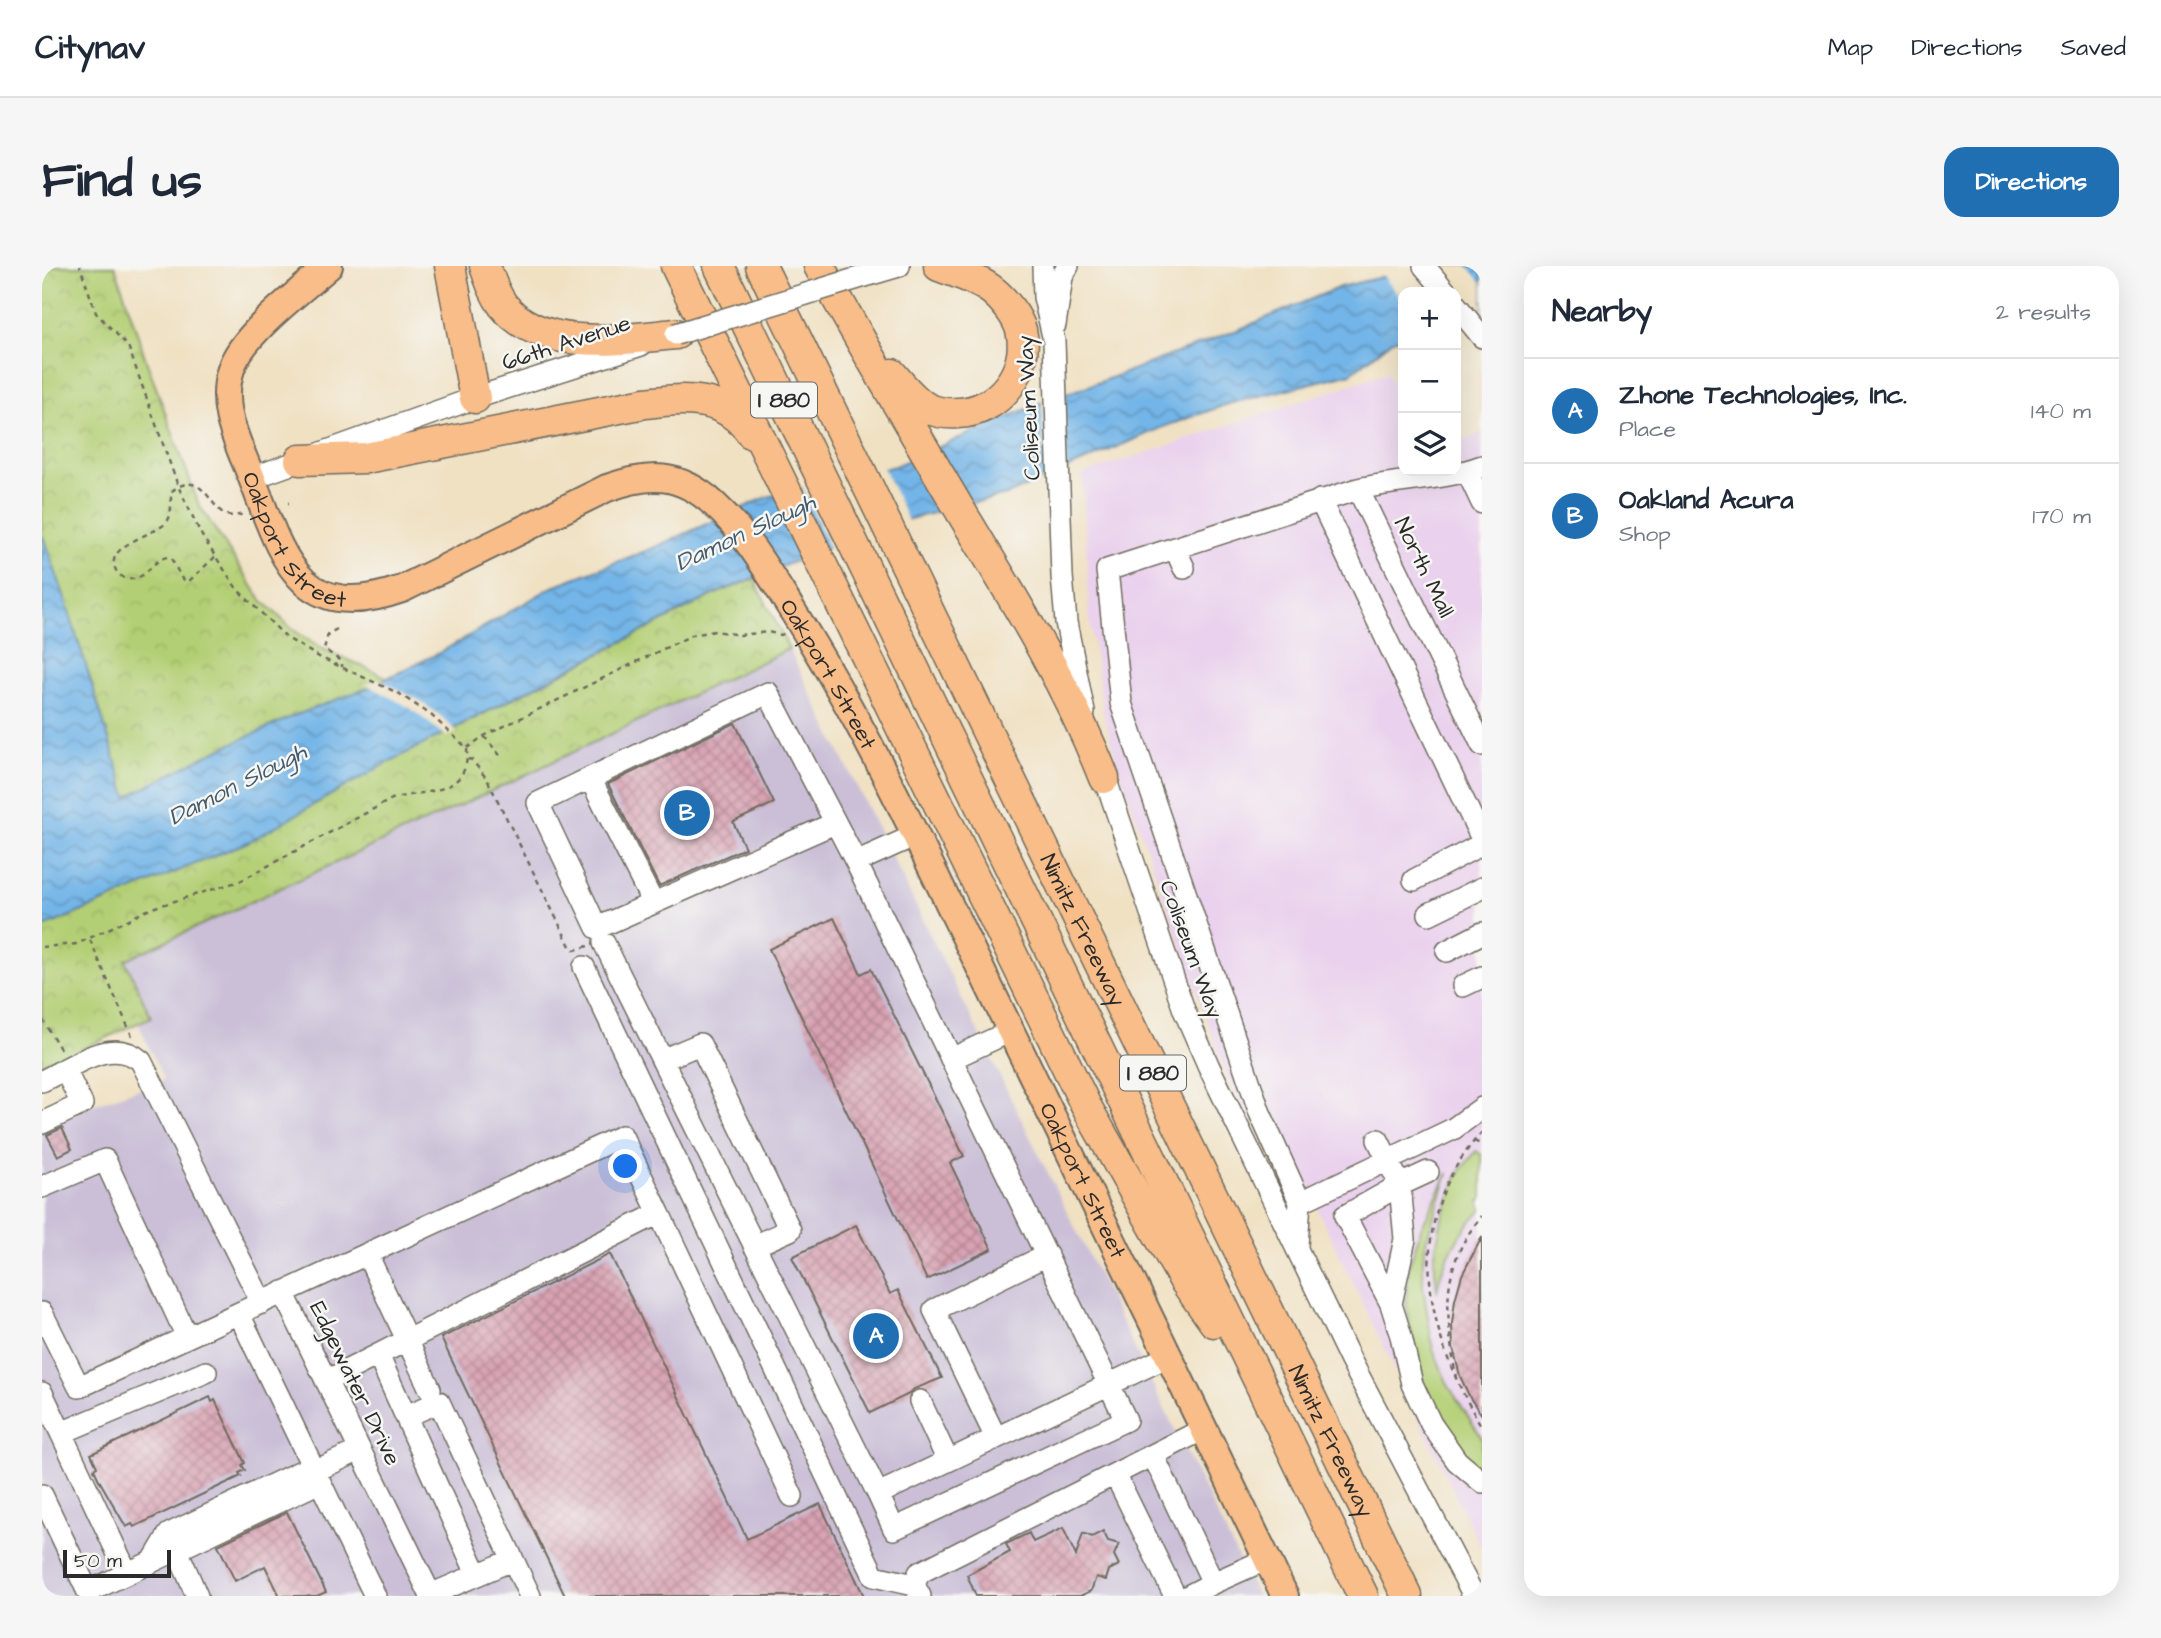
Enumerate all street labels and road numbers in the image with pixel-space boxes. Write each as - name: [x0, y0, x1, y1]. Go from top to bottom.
- street label: 66th Avenue: [498, 307, 635, 379]
- street label: Coliseum Way: [1009, 334, 1050, 481]
- road number: I 880: [751, 382, 817, 418]
- street label: Oakport Street: [234, 467, 349, 616]
- street label: North Mall: [1386, 512, 1462, 623]
- street label: Oakport Street: [772, 593, 884, 756]
- street label: Nimitz Freeway: [1032, 849, 1133, 1013]
- street label: Coliseum Way: [1150, 876, 1231, 1024]
- road number: I 880: [1120, 1056, 1186, 1090]
- street label: Oakport Street: [1031, 1098, 1134, 1264]
- street label: Edgewater Drive: [301, 1296, 409, 1471]
- street label: Nimitz Freeway: [1280, 1360, 1381, 1523]

